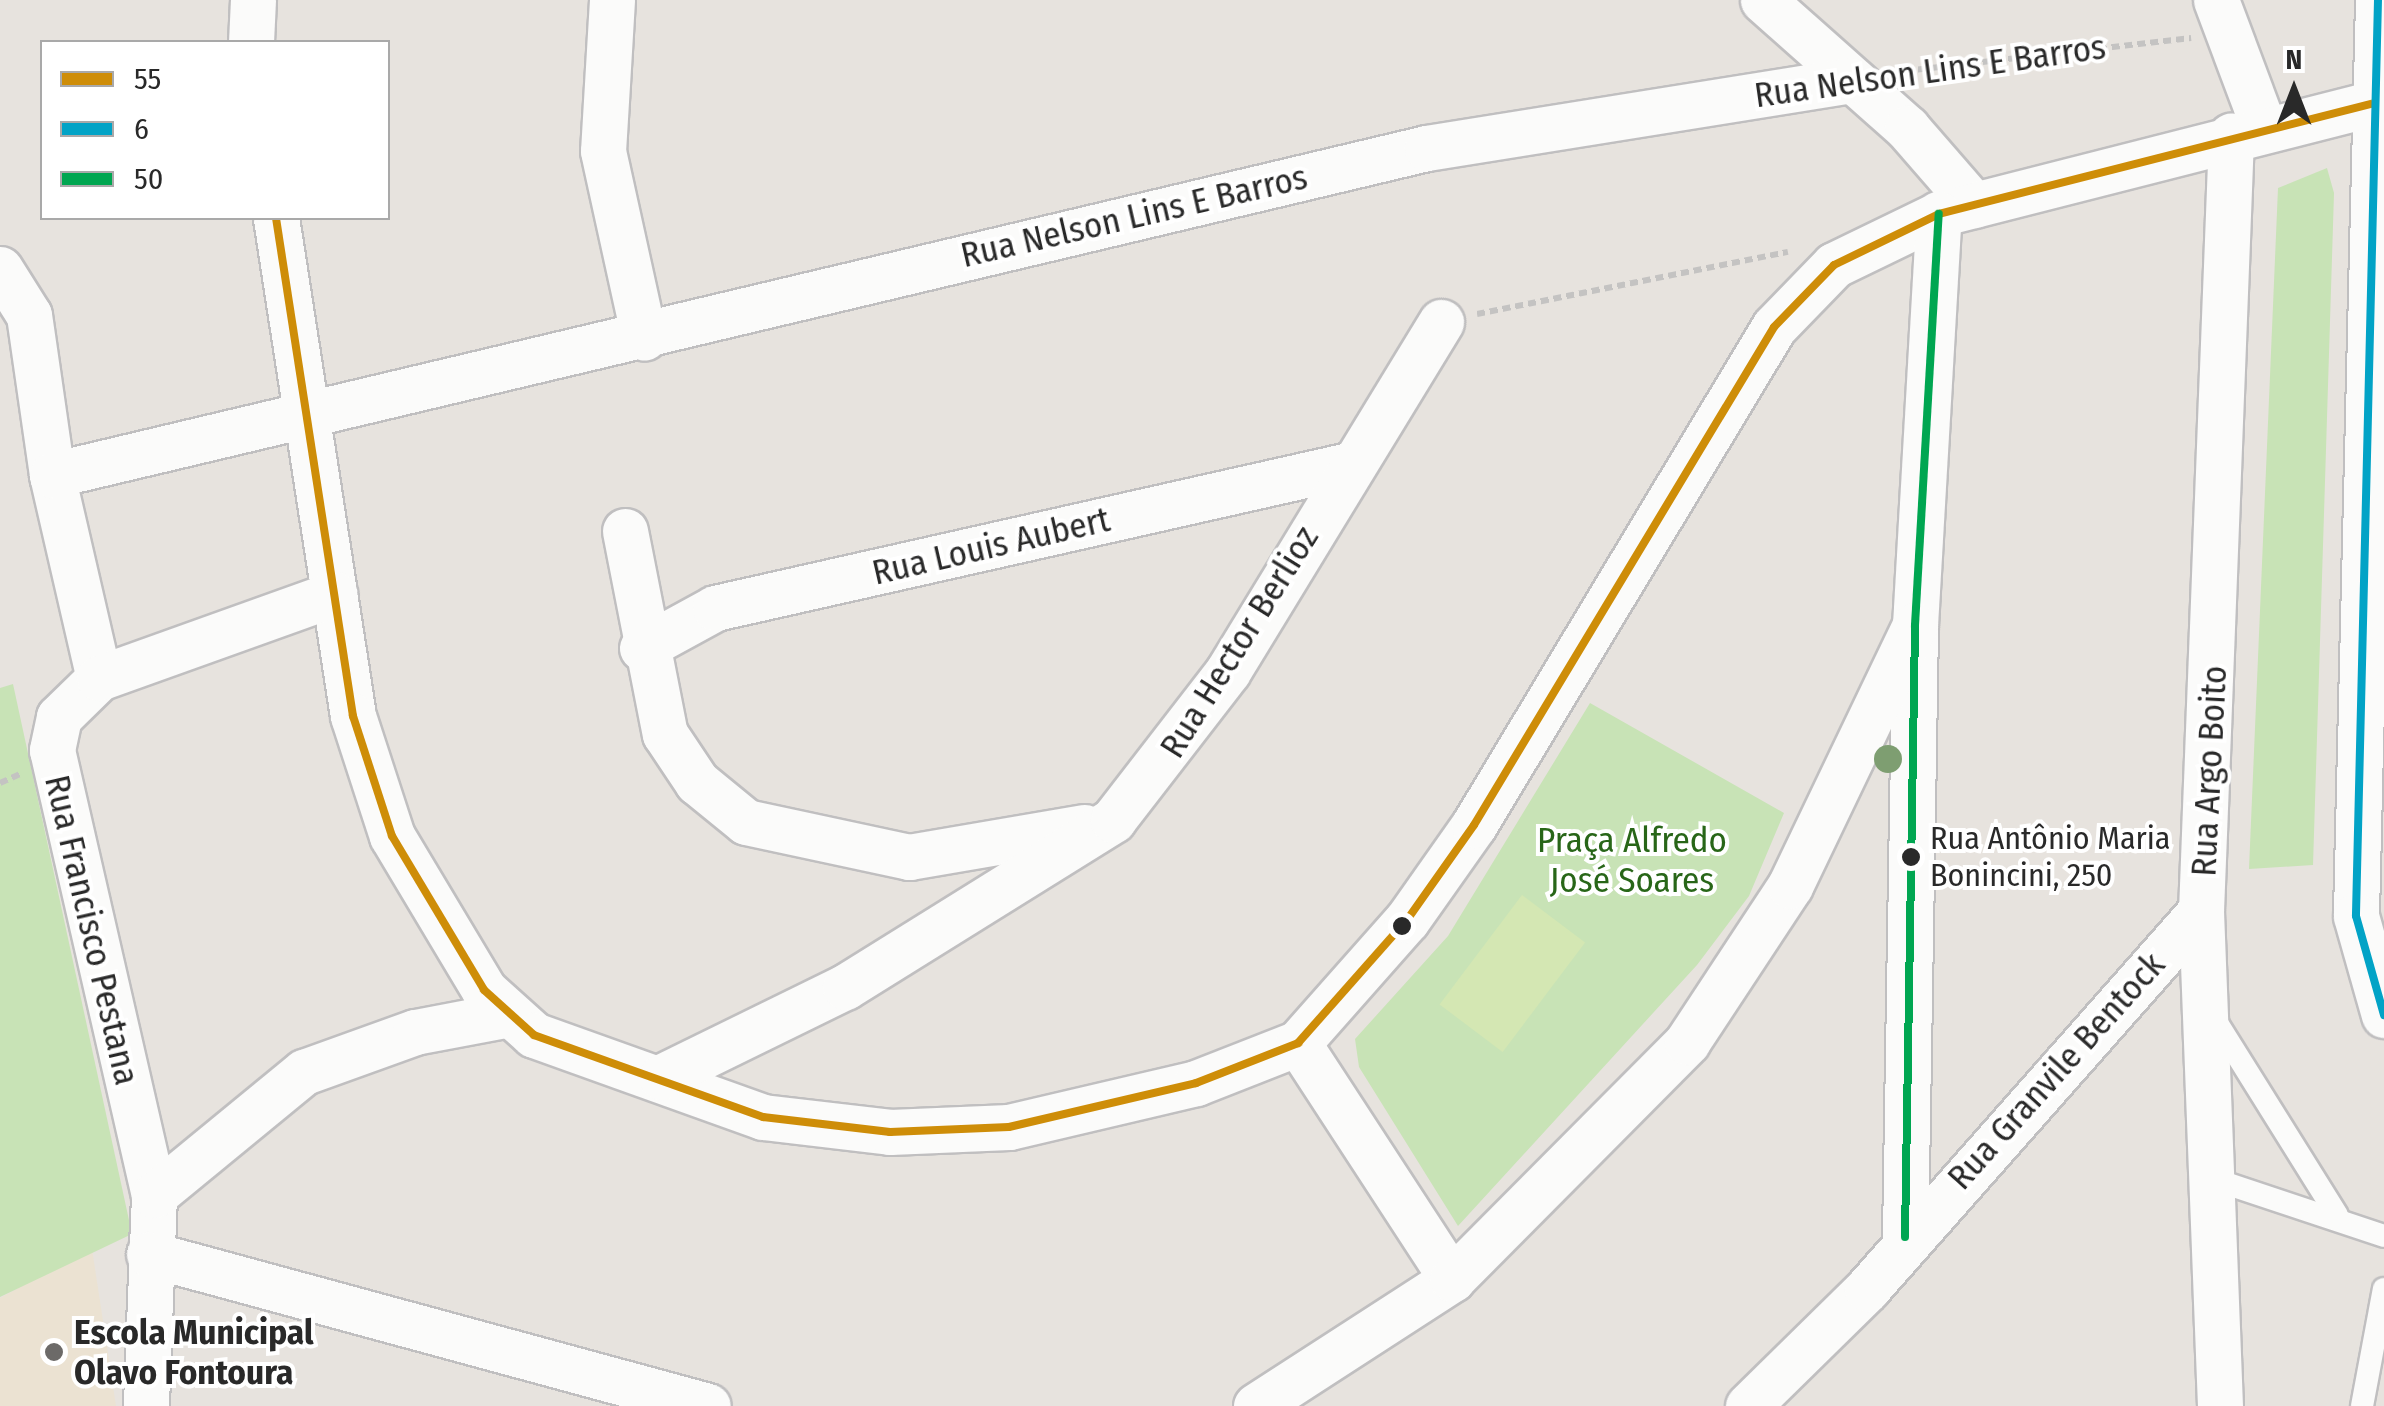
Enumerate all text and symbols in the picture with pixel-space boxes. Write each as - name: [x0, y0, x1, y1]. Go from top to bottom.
- street label: Rua Nelson Lins E Barros: [1752, 26, 2108, 116]
- legend: [40, 40, 390, 220]
- north arrow: [2244, 40, 2344, 140]
- text: N: [2286, 43, 2302, 76]
- text: 55: [134, 61, 161, 97]
- text: 6: [134, 111, 149, 147]
- street label: Rua Nelson Lins E Barros: [957, 156, 1311, 276]
- text: 50: [134, 161, 163, 197]
- street label: Rua Louis Aubert: [868, 498, 1114, 594]
- street label: Rua Hector Berlioz: [1151, 519, 1327, 765]
- street label: Rua Argo Boito: [2183, 664, 2235, 878]
- street label: Rua Francisco Pestana: [36, 771, 148, 1089]
- park label: Praça Alfredo José Soares: [1537, 819, 1727, 901]
- place label: Rua Antônio Maria Bonincini, 250: [1930, 820, 2171, 895]
- marker: Rua Antônio Maria Bonincini, 250: [1901, 847, 1921, 867]
- unlabelled marker: [1392, 916, 1412, 936]
- street label: Rua Granvile Bentock: [1939, 944, 2173, 1198]
- place label: Escola Municipal Olavo Fontoura: [74, 1311, 313, 1393]
- marker: Escola Municipal Olavo Fontoura: [43, 1341, 65, 1363]

